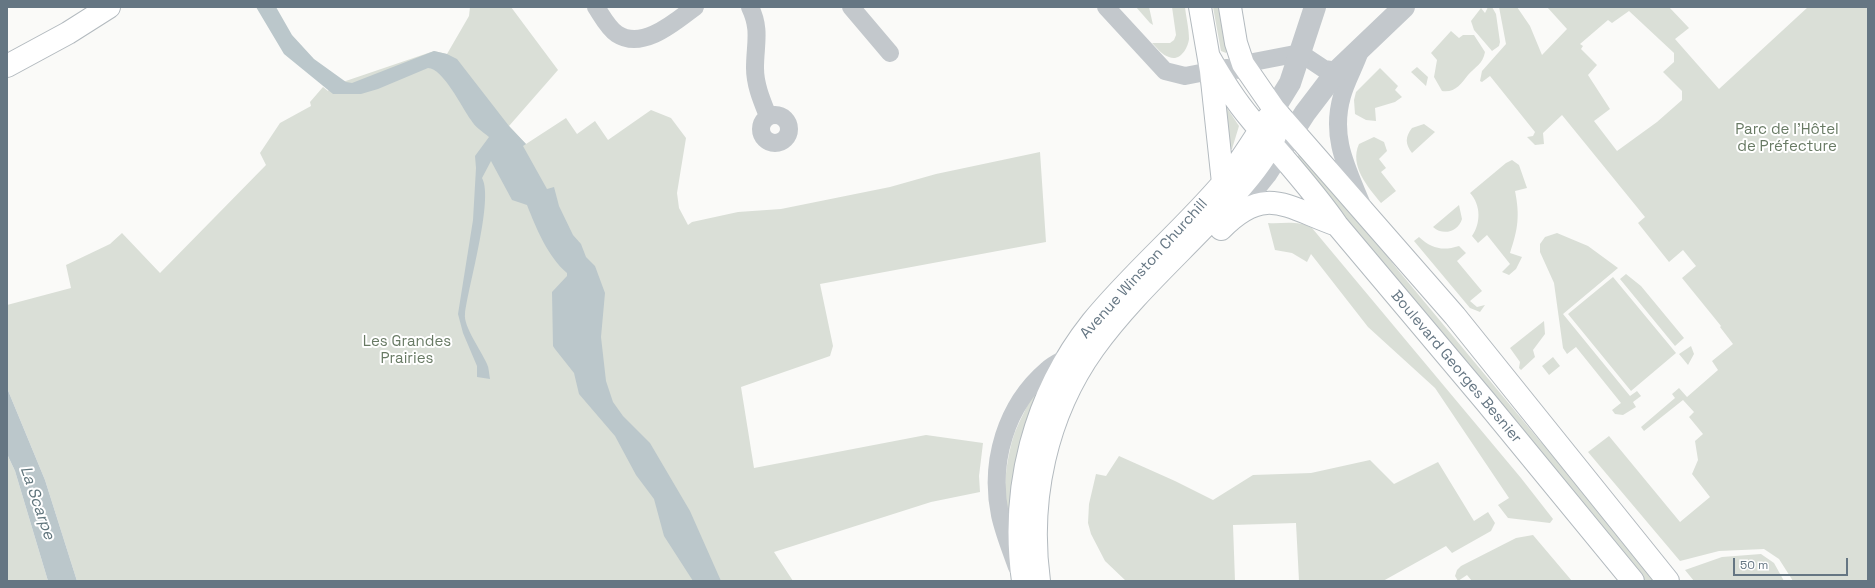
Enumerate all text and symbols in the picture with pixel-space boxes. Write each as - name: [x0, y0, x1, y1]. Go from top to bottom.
- park label: Parc de l'Hôtel de Préfecture: [1735, 121, 1839, 156]
- street label: Avenue Winston Churchill: [1076, 195, 1212, 343]
- street label: Boulevard Georges Besnier: [1387, 287, 1525, 447]
- park label: Les Grandes Prairies: [363, 333, 451, 368]
- water label: La Scarpe: [15, 464, 59, 542]
- scale bar: [1735, 550, 1850, 576]
- text: 50 m: [1740, 557, 1768, 573]

